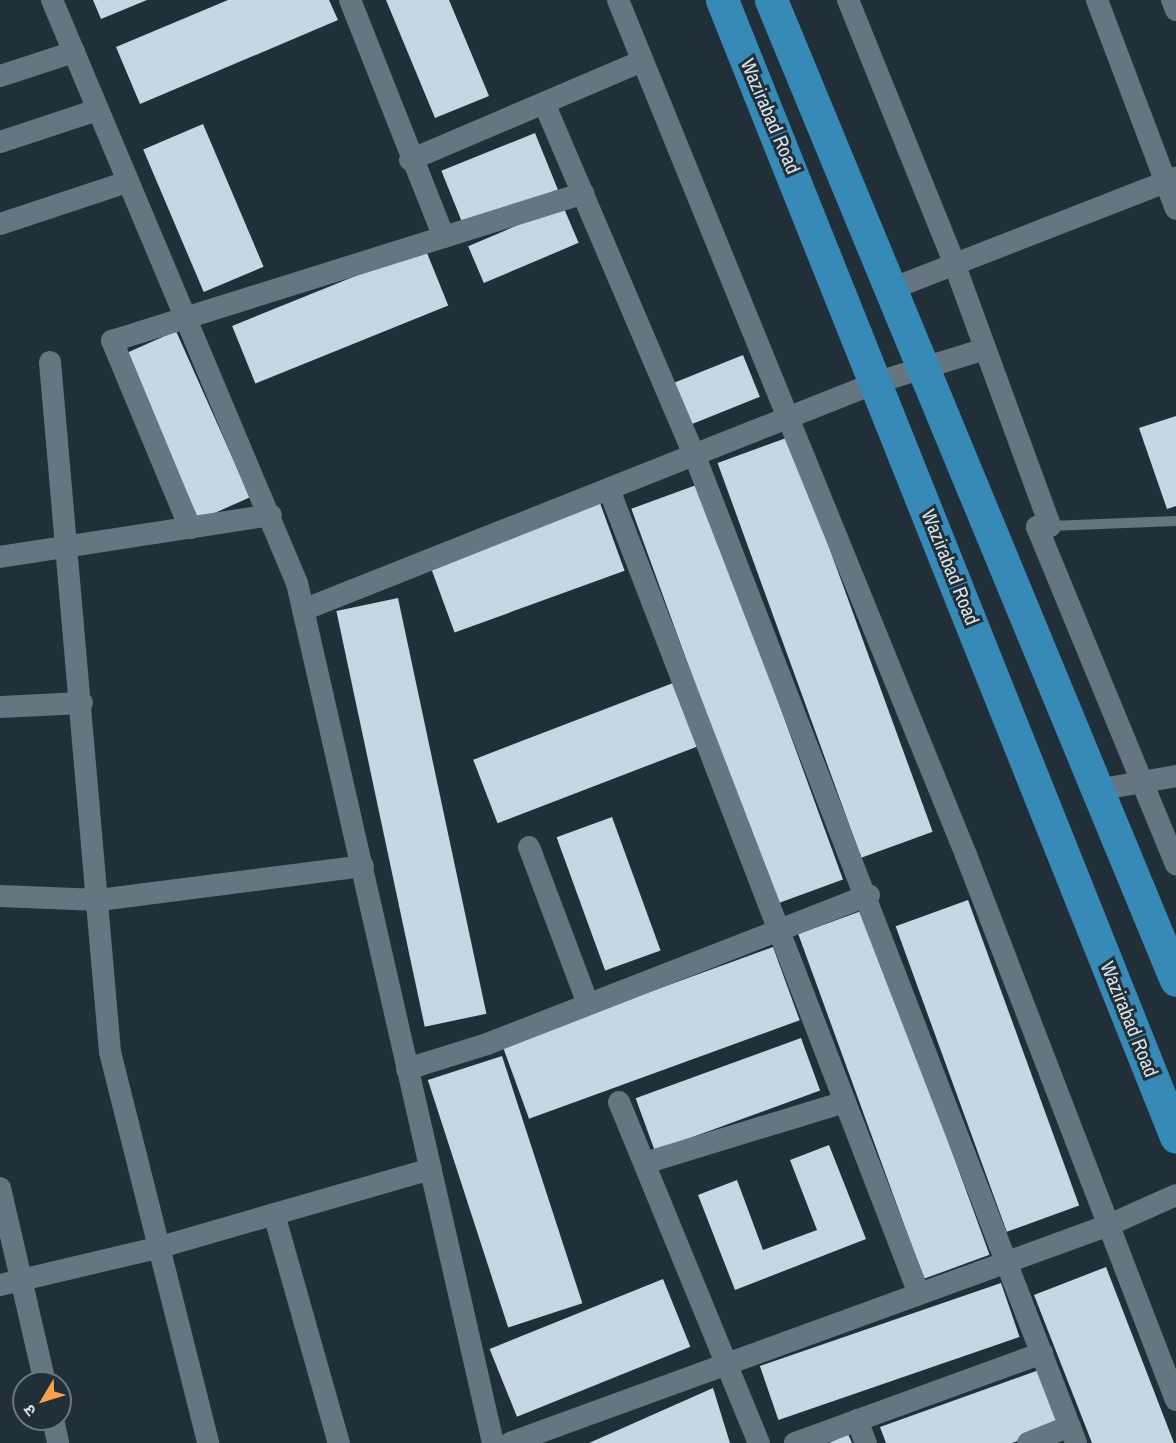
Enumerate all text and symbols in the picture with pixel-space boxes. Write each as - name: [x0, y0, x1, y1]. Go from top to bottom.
- street label: Wazirabad Road: [736, 55, 806, 177]
- street label: Wazirabad Road: [917, 506, 985, 628]
- street label: Wazirabad Road: [1096, 958, 1164, 1080]
- north arrow: [12, 1371, 72, 1431]
- text: उ: [18, 1400, 41, 1421]

